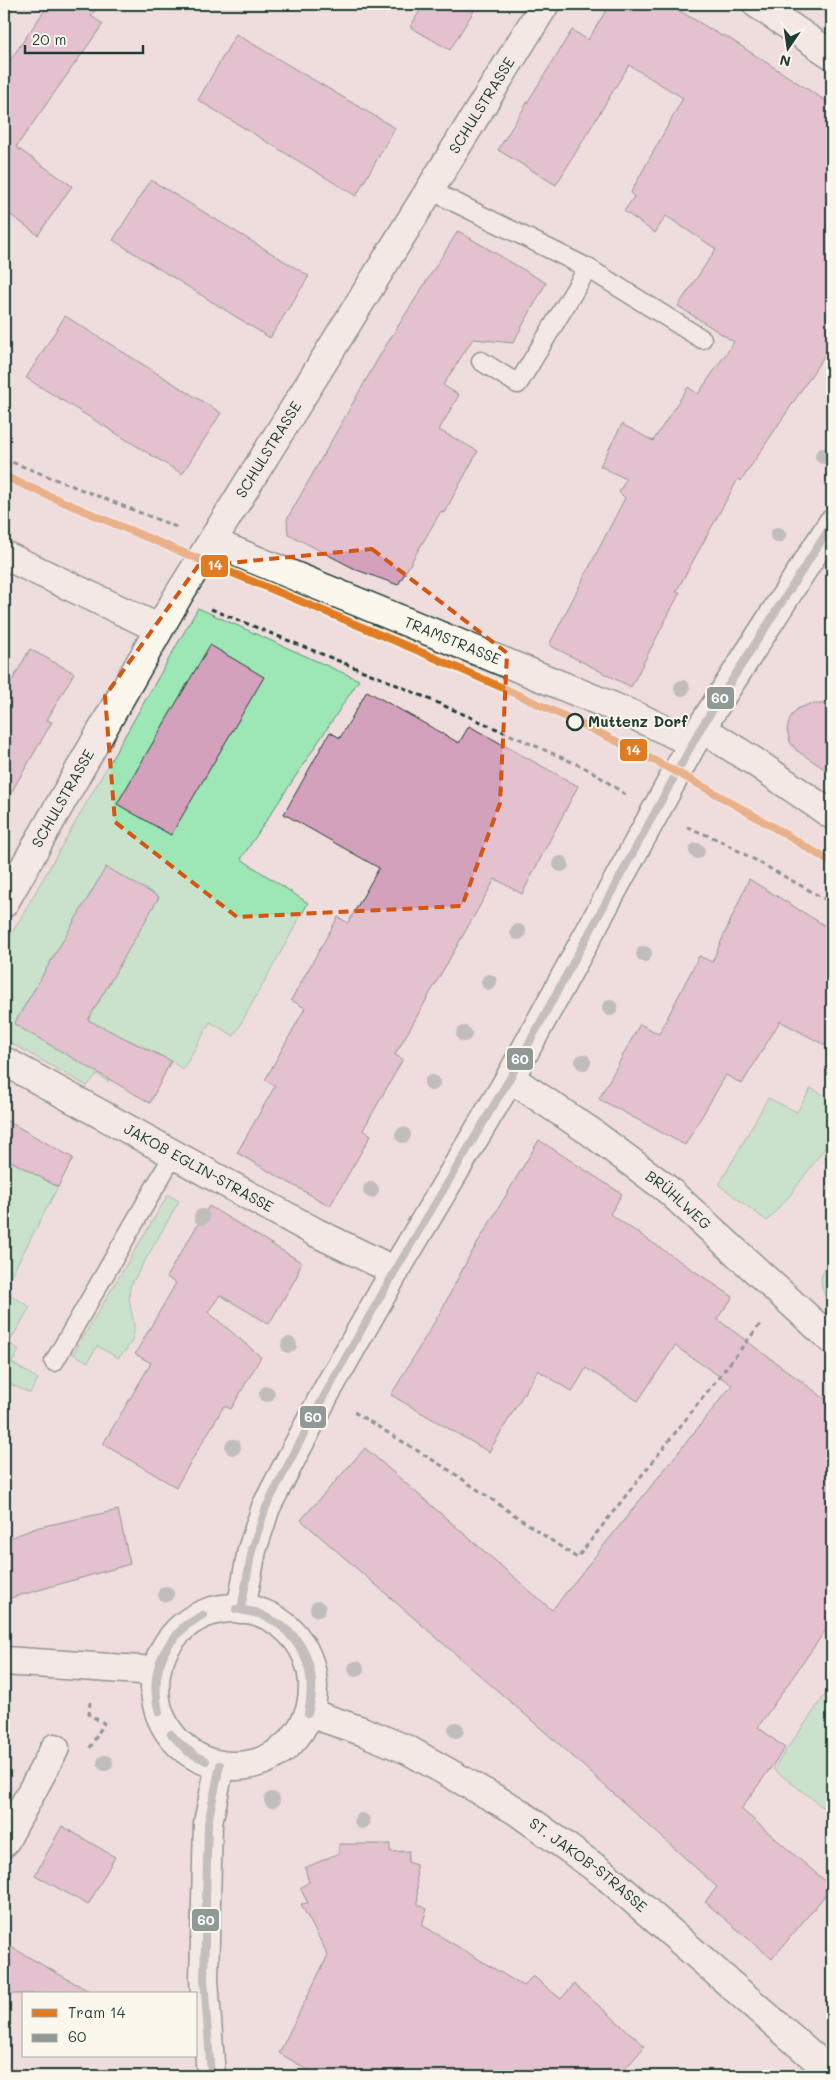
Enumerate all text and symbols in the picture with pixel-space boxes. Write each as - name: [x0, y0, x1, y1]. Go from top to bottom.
- scale bar: [25, 22, 142, 54]
- north arrow: [764, 22, 814, 72]
- text: 20 m: [32, 29, 66, 49]
- text: N: [778, 51, 792, 72]
- street label: SCHULSTRASSE: [444, 53, 519, 157]
- street label: SCHULSTRASSE: [230, 397, 306, 501]
- line badge: 14: [200, 554, 229, 578]
- text: 14: [207, 555, 223, 574]
- street label: TRAMSTRASSE: [402, 611, 505, 669]
- line badge: 60: [706, 686, 735, 710]
- text: 60: [711, 688, 729, 707]
- place label: Muttenz Dorf: [588, 711, 688, 731]
- marker: Muttenz Dorf: [566, 713, 584, 731]
- line badge: 14: [619, 738, 648, 762]
- text: 14: [625, 740, 641, 759]
- street label: SCHULSTRASSE: [26, 745, 98, 851]
- line badge: 60: [506, 1047, 534, 1071]
- text: 60: [511, 1049, 529, 1068]
- street label: JAKOB EGLIN-STRASSE: [121, 1118, 278, 1216]
- street label: BRÜHLWEG: [642, 1165, 716, 1233]
- line badge: 60: [299, 1405, 327, 1429]
- text: 60: [304, 1407, 322, 1426]
- street label: ST. JAKOB-STRASSE: [526, 1813, 652, 1916]
- line badge: 60: [191, 1908, 220, 1932]
- text: 60: [197, 1910, 215, 1929]
- legend: [22, 1992, 198, 2058]
- text: Tram 14: [68, 2002, 126, 2022]
- text: 60: [68, 2026, 86, 2046]

